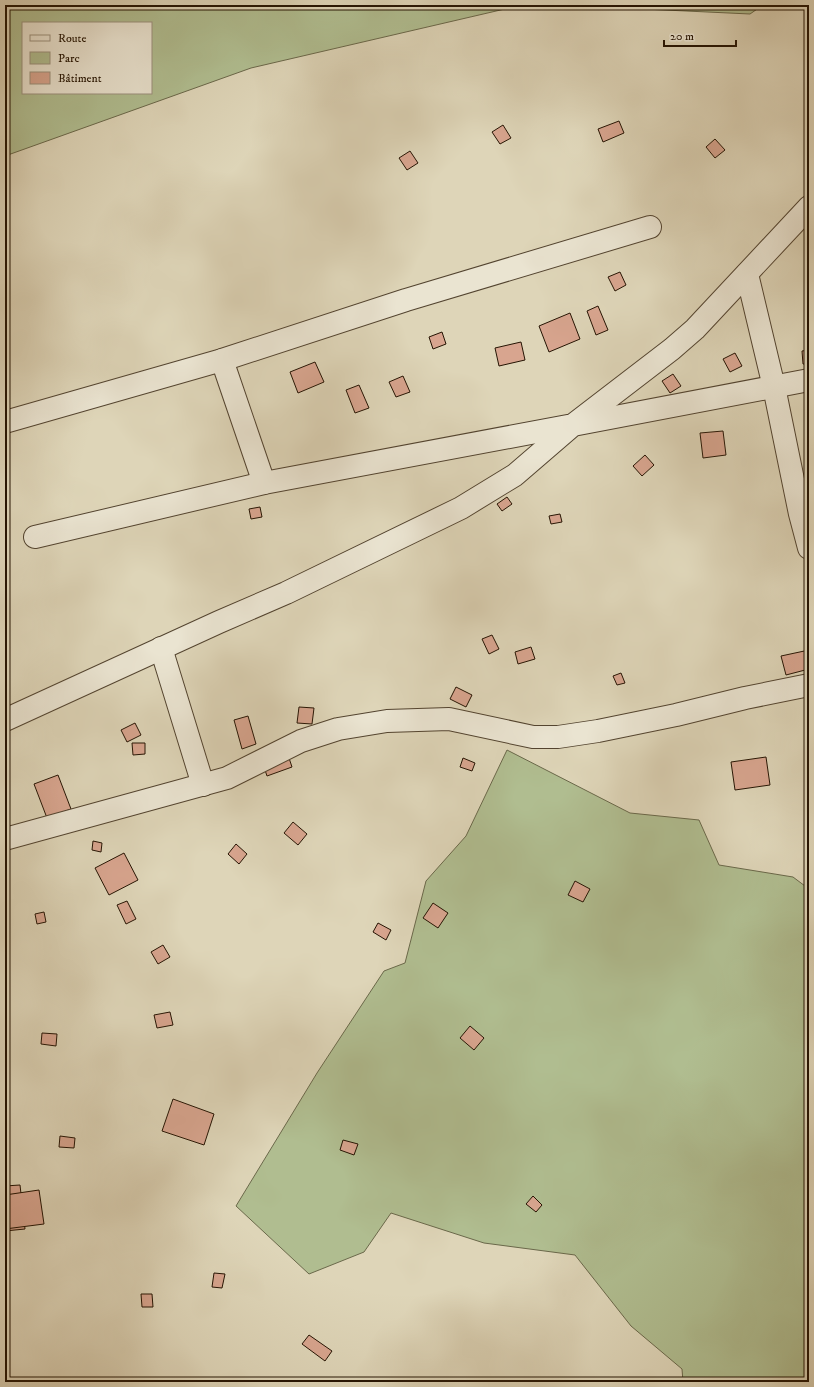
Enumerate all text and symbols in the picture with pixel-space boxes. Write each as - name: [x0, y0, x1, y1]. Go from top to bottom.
- legend: [22, 22, 152, 94]
- scale bar: [664, 22, 736, 48]
- text: 20 m: [670, 29, 694, 44]
- text: Route: [58, 31, 86, 46]
- text: Parc: [58, 51, 80, 66]
- text: Bâtiment: [58, 71, 102, 86]

